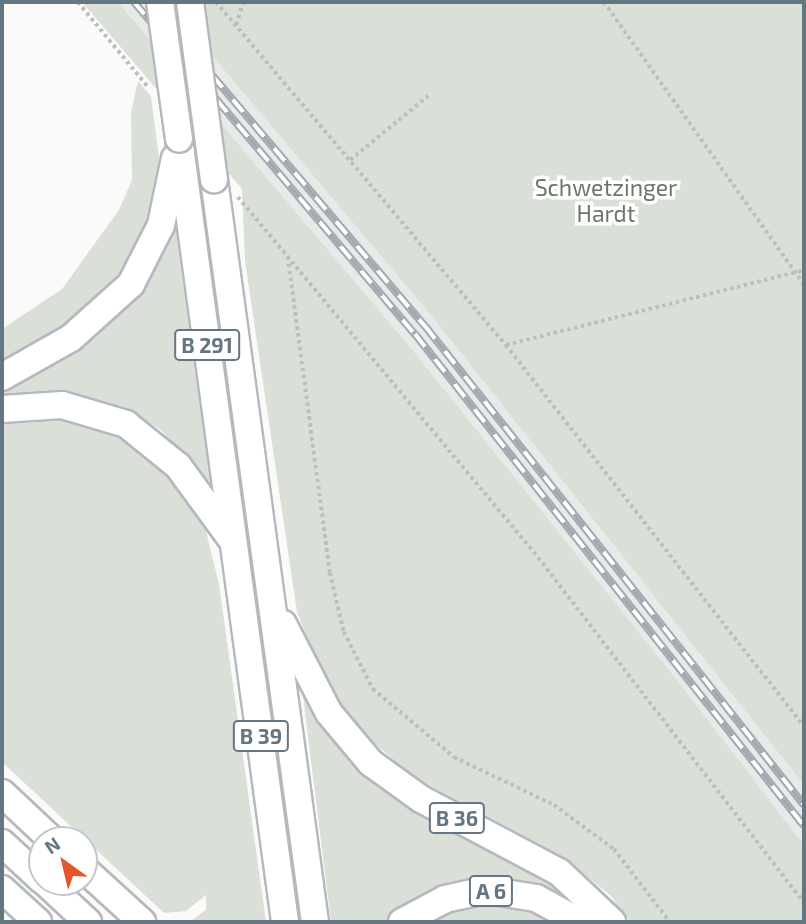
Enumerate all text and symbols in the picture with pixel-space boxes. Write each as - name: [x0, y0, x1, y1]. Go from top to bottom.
- park label: Schwetzinger Hardt: [535, 173, 677, 227]
- road number: B 291: [174, 328, 240, 362]
- road number: B 39: [231, 718, 291, 754]
- road number: B 36: [427, 800, 487, 836]
- north arrow: [28, 826, 98, 896]
- text: N: [40, 831, 64, 858]
- road number: A 6: [468, 874, 514, 908]

